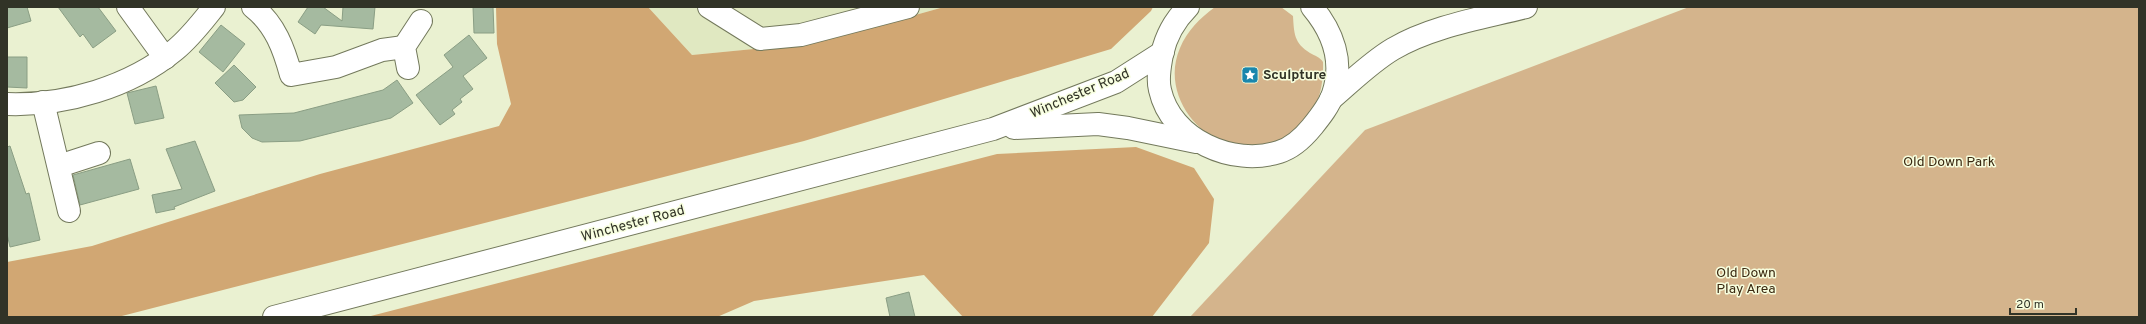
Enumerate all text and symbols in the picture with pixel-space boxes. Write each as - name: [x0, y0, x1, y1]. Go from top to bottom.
- street label: Winchester Road: [1028, 65, 1132, 123]
- place icon: Sculpture: [1240, 65, 1260, 85]
- place label: Sculpture: [1263, 67, 1327, 84]
- park label: Old Down Park: [1903, 154, 1995, 171]
- street label: Winchester Road: [579, 202, 687, 246]
- park label: Old Down Play Area: [1716, 265, 1776, 298]
- scale bar: [2010, 290, 2076, 316]
- text: 20 m: [2016, 297, 2044, 313]

